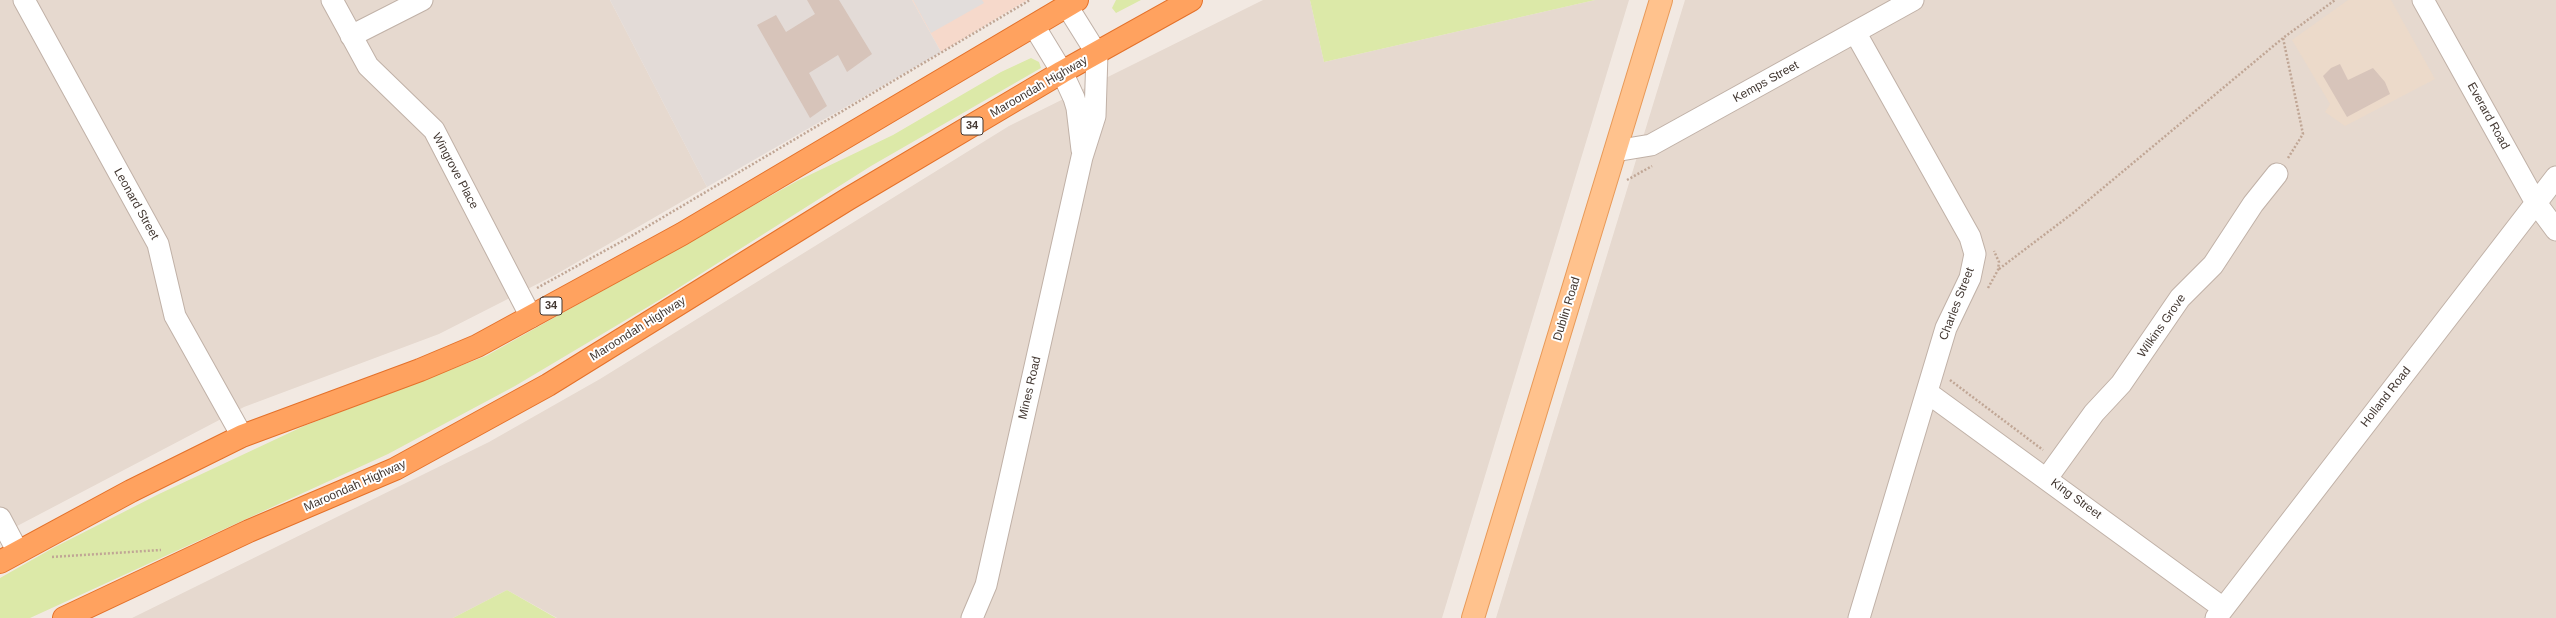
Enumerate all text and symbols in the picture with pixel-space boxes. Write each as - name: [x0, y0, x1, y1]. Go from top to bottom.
- street label: Maroondah Highway: [988, 53, 1090, 121]
- street label: Kemps Street: [1731, 58, 1801, 106]
- street label: Everard Road: [2464, 80, 2512, 152]
- road number: 34: [961, 117, 983, 135]
- street label: Wingrove Place: [429, 131, 481, 211]
- street label: Leonard Street: [110, 166, 162, 242]
- street label: Charles Street: [1937, 266, 1977, 342]
- street label: Dublin Road: [1550, 275, 1584, 343]
- street label: Wilkins Grove: [2135, 292, 2189, 360]
- street label: Maroondah Highway: [588, 294, 688, 364]
- road number: 34: [540, 297, 562, 315]
- street label: Mines Road: [1016, 355, 1044, 421]
- street label: Holland Road: [2358, 364, 2414, 430]
- street label: Maroondah Highway: [302, 457, 408, 515]
- street label: King Street: [2048, 476, 2104, 522]

